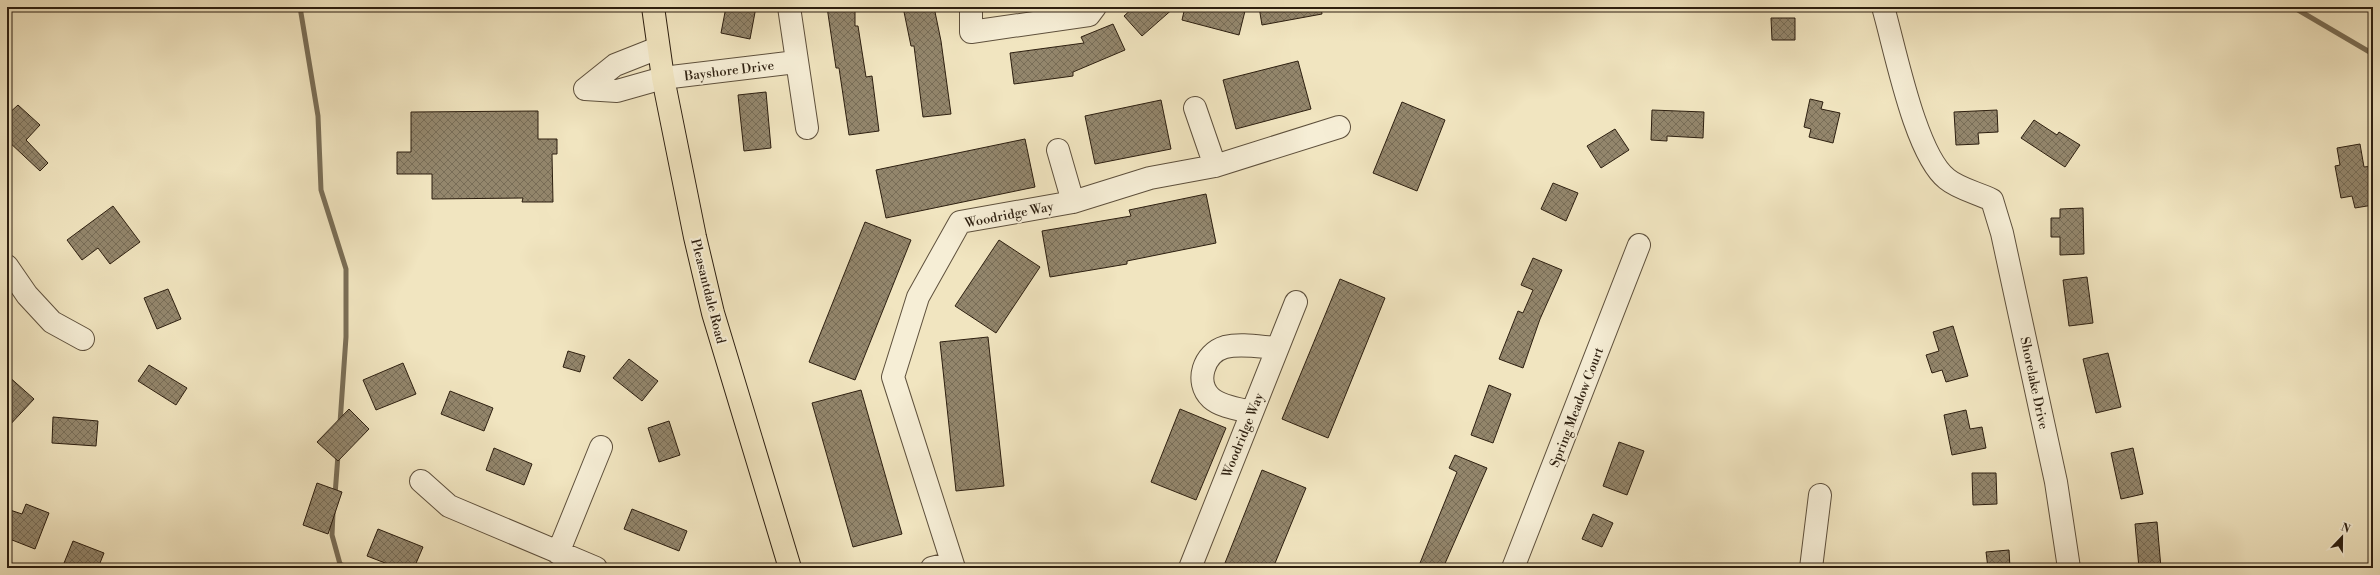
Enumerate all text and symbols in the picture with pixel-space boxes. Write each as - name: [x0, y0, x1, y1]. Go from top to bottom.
- street label: Bayshore Drive: [682, 57, 775, 85]
- street label: Woodridge Way: [962, 198, 1056, 232]
- street label: Pleasantdale Road: [687, 237, 729, 346]
- street label: Shorelake Drive: [2016, 336, 2052, 431]
- street label: Spring Meadow Court: [1547, 345, 1607, 470]
- street label: Woodridge Way: [1218, 390, 1267, 481]
- north arrow: [2322, 517, 2362, 557]
- text: N: [2339, 521, 2352, 537]

